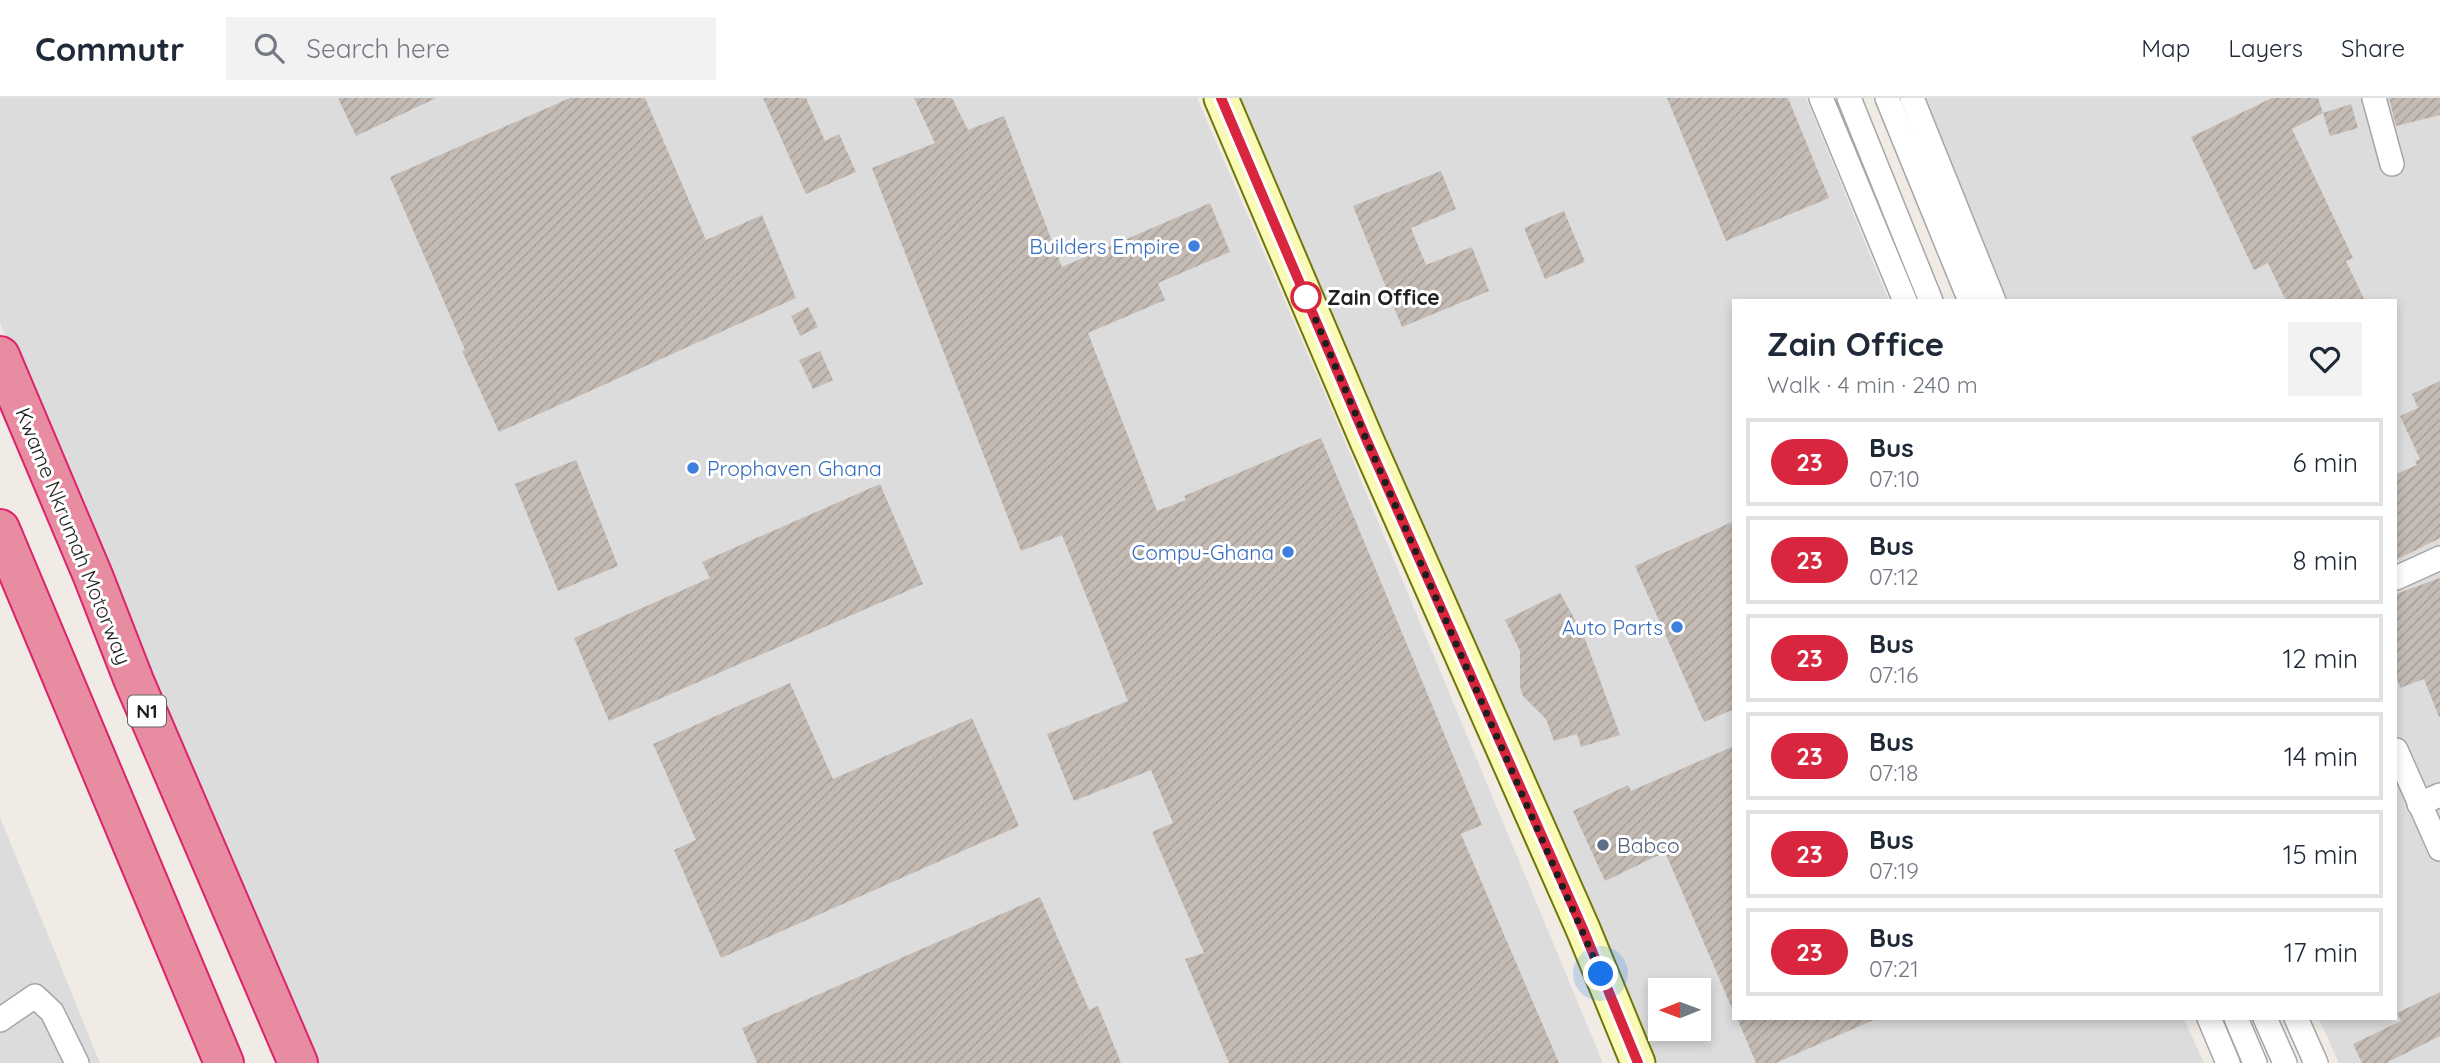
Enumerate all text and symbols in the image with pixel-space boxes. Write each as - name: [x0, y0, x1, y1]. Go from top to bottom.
- search box: [226, 17, 716, 80]
- text: Commutr: [35, 28, 184, 69]
- icon: search: [250, 29, 288, 67]
- text: Search here: [306, 32, 450, 65]
- text: Map: [2141, 33, 2190, 63]
- text: Layers: [2228, 33, 2303, 63]
- text: Share: [2341, 33, 2405, 63]
- place label: Builders Empire: [1029, 233, 1180, 259]
- marker: Builders Empire: [1186, 238, 1202, 254]
- marker: Zain Office: [1291, 282, 1321, 312]
- place label: Zain Office: [1327, 284, 1440, 310]
- button: heart: [2288, 322, 2362, 396]
- text: Zain Office: [1767, 323, 1944, 364]
- text: Walk · 4 min · 240 m: [1767, 370, 1978, 399]
- street label: Kwame Nkrumah Motorway: [10, 404, 138, 668]
- text: Bus: [1869, 431, 1914, 464]
- text: 6 min: [2293, 446, 2358, 479]
- text: 23: [1796, 447, 1823, 477]
- place label: Prophaven Ghana: [707, 455, 882, 481]
- marker: Prophaven Ghana: [685, 460, 701, 476]
- text: 07:10: [1869, 464, 1920, 493]
- text: Bus: [1869, 529, 1914, 562]
- place label: Compu-Ghana: [1131, 539, 1274, 565]
- marker: Compu-Ghana: [1280, 544, 1296, 560]
- text: 8 min: [2293, 544, 2358, 577]
- text: 23: [1796, 545, 1823, 575]
- text: 07:12: [1869, 562, 1919, 591]
- place label: Auto Parts: [1562, 614, 1663, 640]
- marker: Auto Parts: [1669, 619, 1685, 635]
- text: Bus: [1869, 627, 1914, 660]
- text: 12 min: [2283, 642, 2358, 675]
- text: 23: [1796, 643, 1823, 673]
- text: 07:16: [1869, 660, 1918, 689]
- road number: N1: [128, 696, 166, 726]
- text: Bus: [1869, 725, 1914, 758]
- text: 14 min: [2284, 740, 2358, 773]
- text: 23: [1796, 741, 1823, 771]
- text: 07:18: [1869, 758, 1918, 787]
- text: Bus: [1869, 823, 1914, 856]
- place label: Babco: [1617, 832, 1680, 858]
- marker: Babco: [1595, 837, 1611, 853]
- text: 15 min: [2283, 838, 2358, 871]
- text: 23: [1796, 839, 1823, 869]
- text: 07:19: [1869, 856, 1919, 885]
- text: Bus: [1869, 921, 1914, 954]
- text: 17 min: [2284, 936, 2358, 969]
- text: 23: [1796, 937, 1823, 967]
- text: 07:21: [1869, 954, 1919, 983]
- your location: [1583, 956, 1618, 991]
- north arrow: [1648, 978, 1712, 1041]
- map controls: [1648, 978, 1711, 1041]

